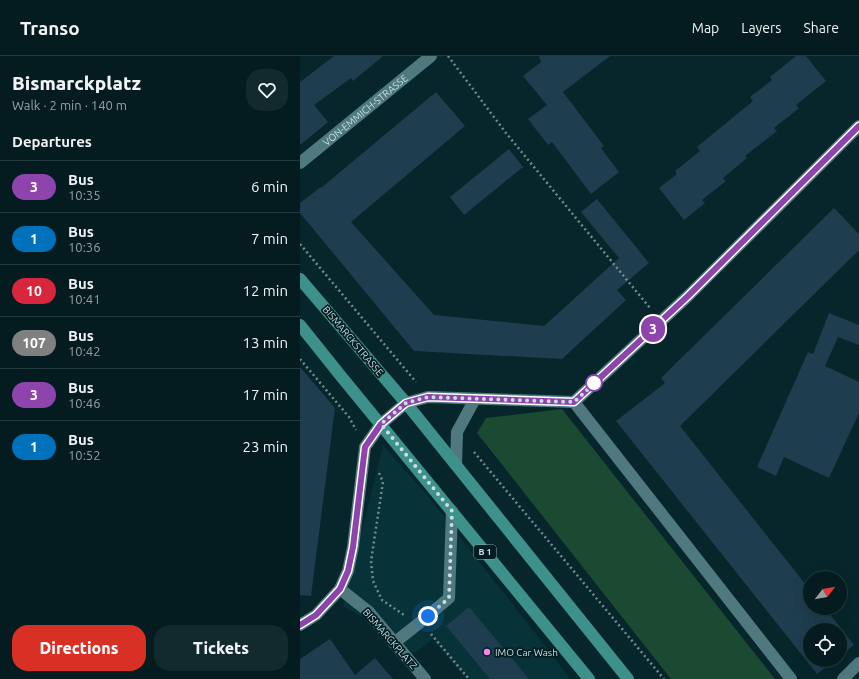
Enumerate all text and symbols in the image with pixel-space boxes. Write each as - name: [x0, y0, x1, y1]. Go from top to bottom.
- text: Transo: [20, 17, 80, 39]
- text: Map: [692, 20, 719, 36]
- text: Layers: [741, 20, 781, 36]
- text: Share: [803, 20, 839, 36]
- button: heart: [246, 69, 288, 111]
- text: Bismarckplatz: [12, 72, 141, 94]
- street label: VON-EMMICH-STRASSE: [321, 72, 410, 148]
- text: Walk · 2 min · 140 m: [12, 98, 127, 112]
- text: Departures: [12, 133, 92, 150]
- text: Bus: [68, 171, 94, 188]
- text: 6 min: [251, 178, 288, 195]
- text: 3: [30, 179, 38, 195]
- text: 10:35: [68, 188, 101, 202]
- text: Bus: [68, 223, 94, 240]
- text: 7 min: [251, 230, 288, 247]
- text: 1: [30, 231, 38, 247]
- text: 10:36: [68, 240, 101, 254]
- text: Bus: [68, 275, 94, 292]
- text: 12 min: [242, 282, 288, 299]
- text: 10: [26, 283, 42, 299]
- text: 10:41: [68, 292, 101, 306]
- street label: BISMARCKSTRASSE: [321, 304, 386, 378]
- line badge: 3: [640, 316, 666, 342]
- text: 3: [649, 321, 657, 337]
- text: Bus: [68, 327, 94, 344]
- text: 13 min: [242, 334, 288, 351]
- text: 107: [22, 335, 46, 351]
- text: 10:42: [68, 344, 101, 358]
- unlabelled marker: [585, 374, 603, 392]
- text: Bus: [68, 379, 94, 396]
- text: 17 min: [242, 386, 288, 403]
- text: 3: [30, 387, 38, 403]
- text: 10:46: [68, 396, 101, 410]
- text: Bus: [68, 431, 94, 448]
- text: 23 min: [242, 438, 288, 455]
- text: 1: [30, 439, 38, 455]
- text: 10:52: [68, 448, 101, 462]
- road number: B 1: [474, 545, 496, 559]
- north arrow: [803, 571, 847, 615]
- map controls: [803, 571, 847, 667]
- your location: [418, 606, 438, 626]
- street label: BISMARCKPLATZ: [361, 607, 419, 672]
- button: locate: [803, 623, 847, 667]
- button: Directions: [12, 625, 146, 671]
- button: Tickets: [154, 625, 288, 671]
- marker: IMO Car Wash: [482, 647, 492, 657]
- place label: IMO Car Wash: [495, 647, 558, 658]

